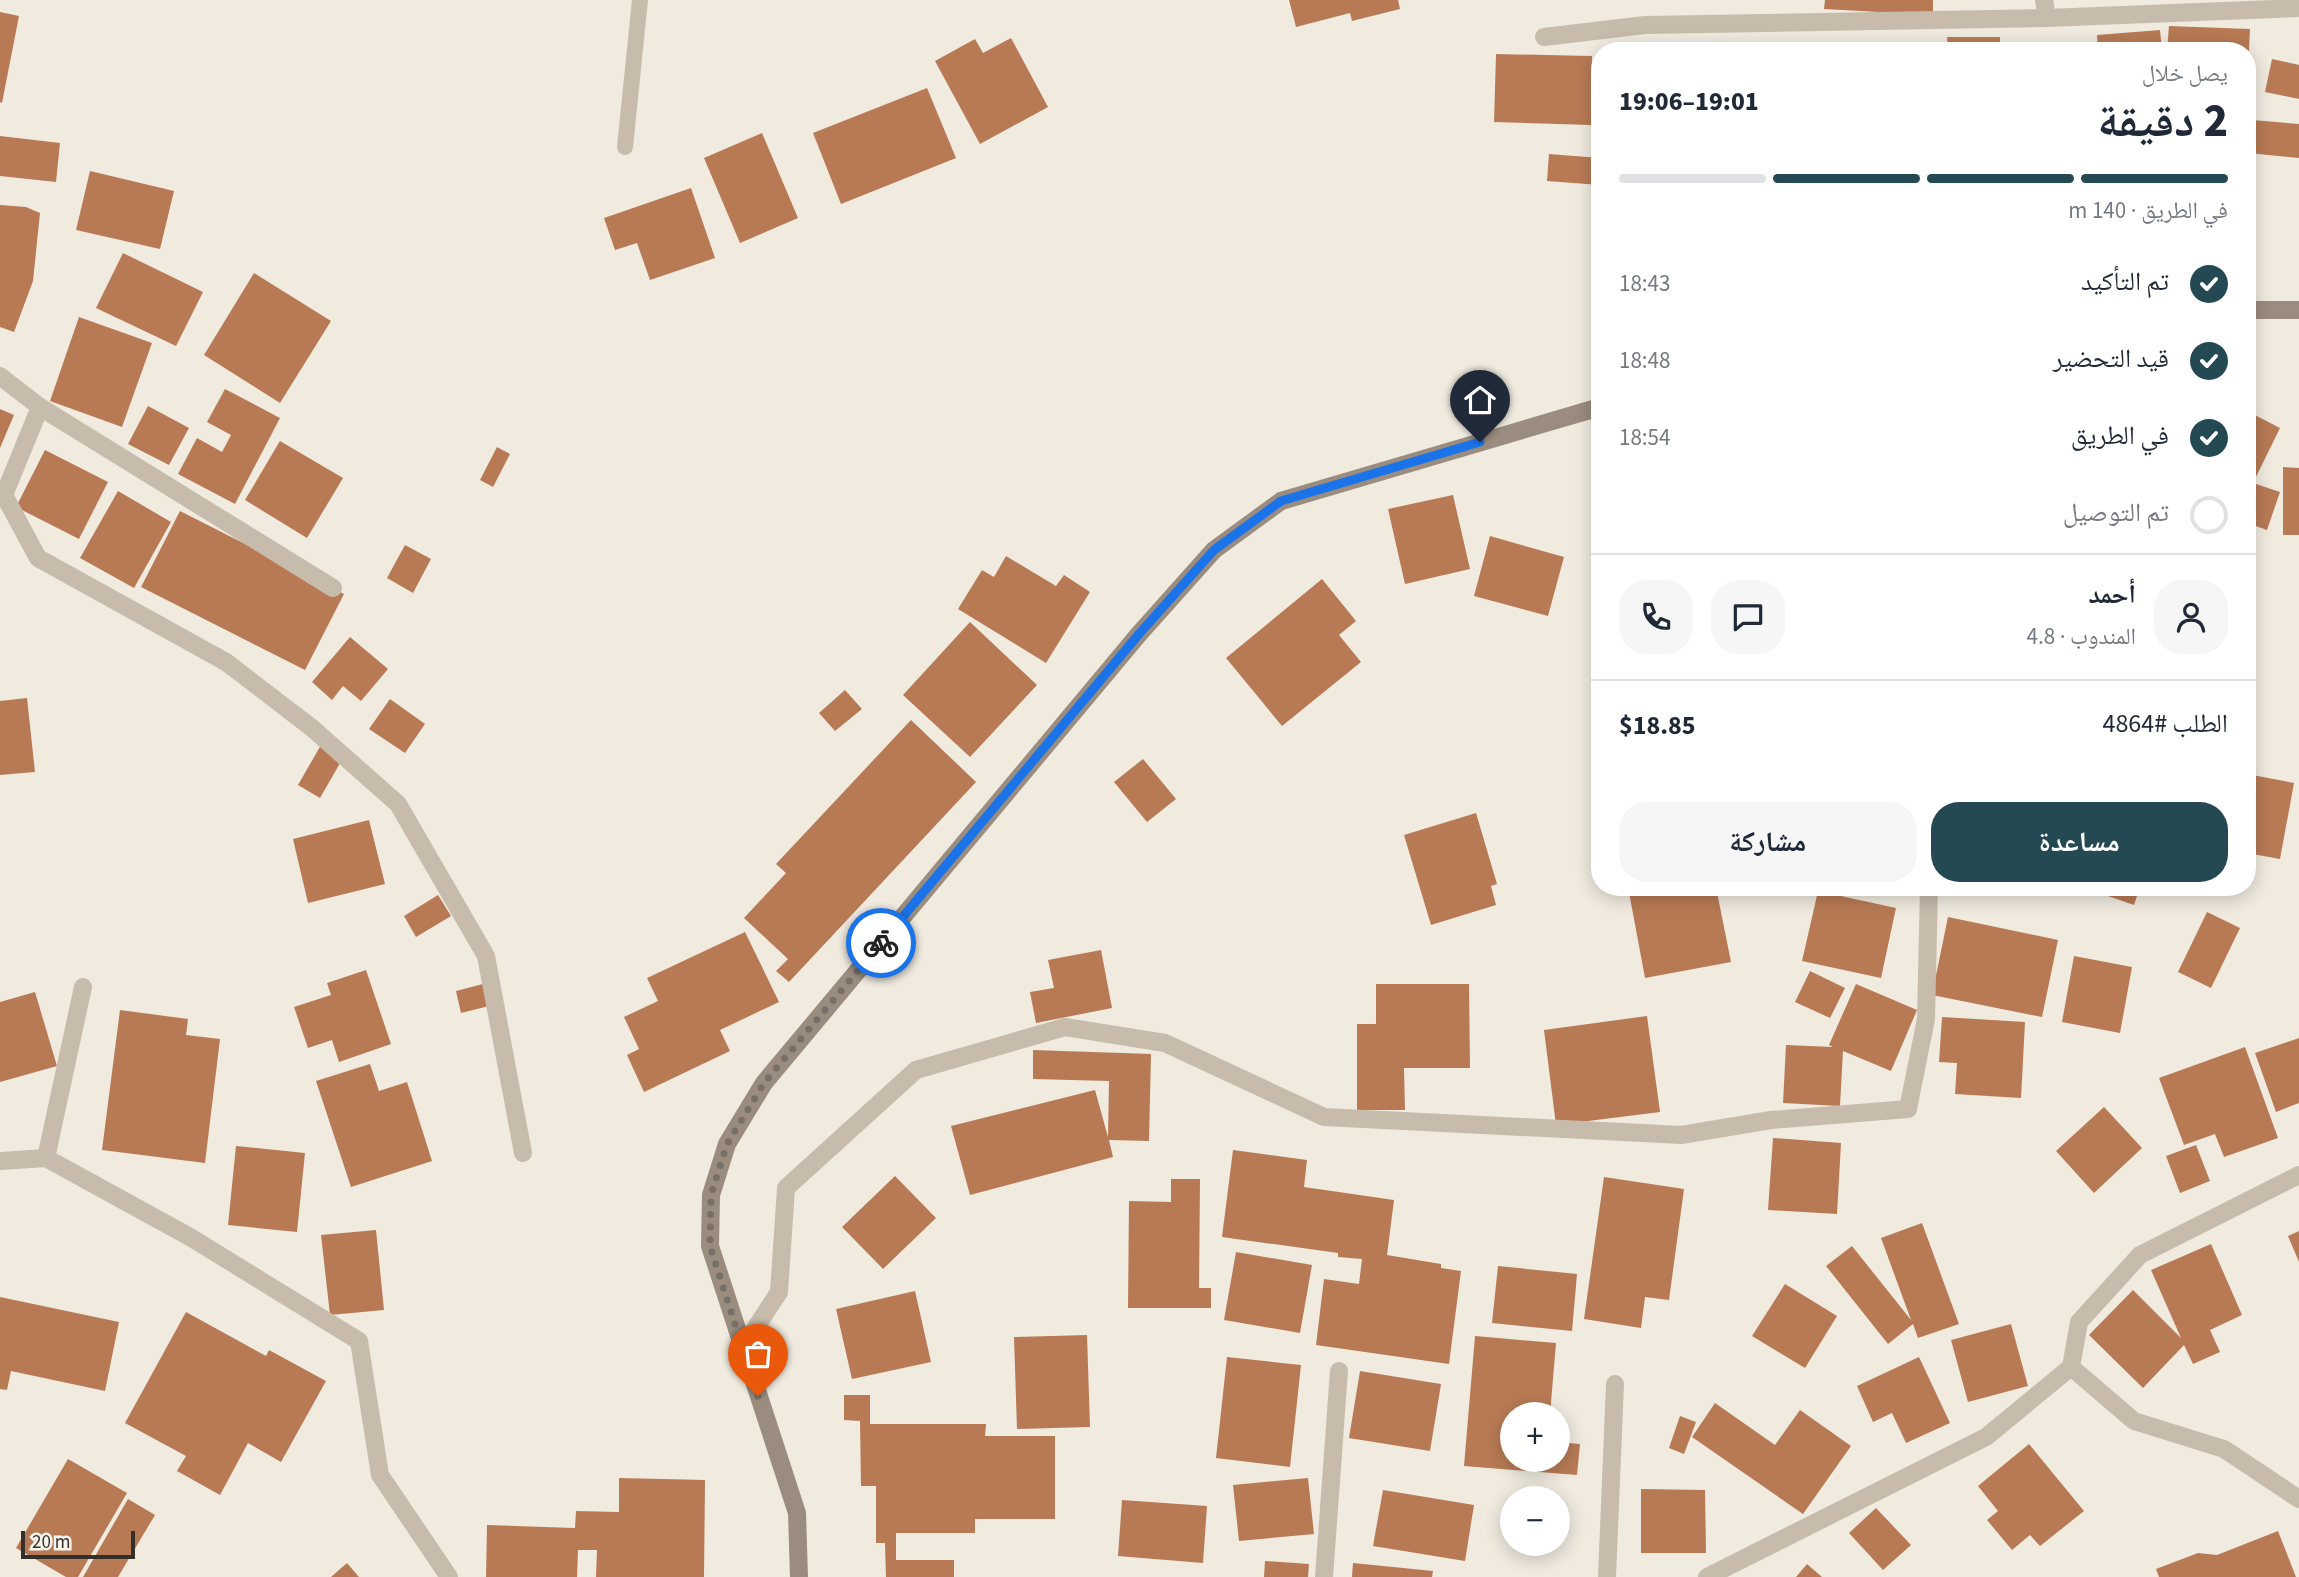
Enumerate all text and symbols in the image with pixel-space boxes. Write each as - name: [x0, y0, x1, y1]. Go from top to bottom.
- text: يصل خلال: [2142, 57, 2228, 90]
- text: 19:01–19:06: [1619, 83, 1759, 120]
- text: 2 دقيقة: [2098, 89, 2228, 154]
- text: في الطريق · 140 m: [2068, 194, 2228, 227]
- text: تم التأكيد: [2081, 263, 2169, 300]
- icon: check: [2190, 265, 2228, 303]
- text: 18:43: [1619, 267, 1670, 300]
- text: قيد التحضير: [2053, 340, 2169, 377]
- icon: check: [2190, 342, 2228, 380]
- text: 18:48: [1619, 344, 1670, 377]
- pin: [1450, 370, 1510, 442]
- icon: home: [1461, 381, 1499, 419]
- text: في الطريق: [2071, 417, 2169, 454]
- icon: check: [2190, 419, 2228, 457]
- text: 18:54: [1619, 421, 1670, 454]
- text: تم التوصيل: [2063, 494, 2169, 531]
- text: أحمد: [2088, 576, 2136, 613]
- button: phone: [1619, 580, 1693, 654]
- button: chat: [1711, 580, 1785, 654]
- button: person: [2154, 580, 2228, 654]
- text: المندوب · 4.8: [2026, 620, 2136, 653]
- text: الطلب #4864: [2103, 705, 2228, 742]
- text: $18.85: [1619, 707, 1695, 744]
- button: مشاركة: [1619, 802, 1917, 882]
- button: مساعدة: [1931, 802, 2228, 882]
- courier: [846, 908, 916, 978]
- icon: bike: [862, 924, 900, 962]
- pin: [728, 1324, 788, 1396]
- icon: bag: [739, 1335, 777, 1373]
- map controls: [1500, 1402, 1570, 1556]
- button: +: [1500, 1402, 1570, 1472]
- button: −: [1500, 1486, 1570, 1556]
- scale bar: [21, 1528, 135, 1560]
- text: 20 m: [32, 1529, 70, 1556]

